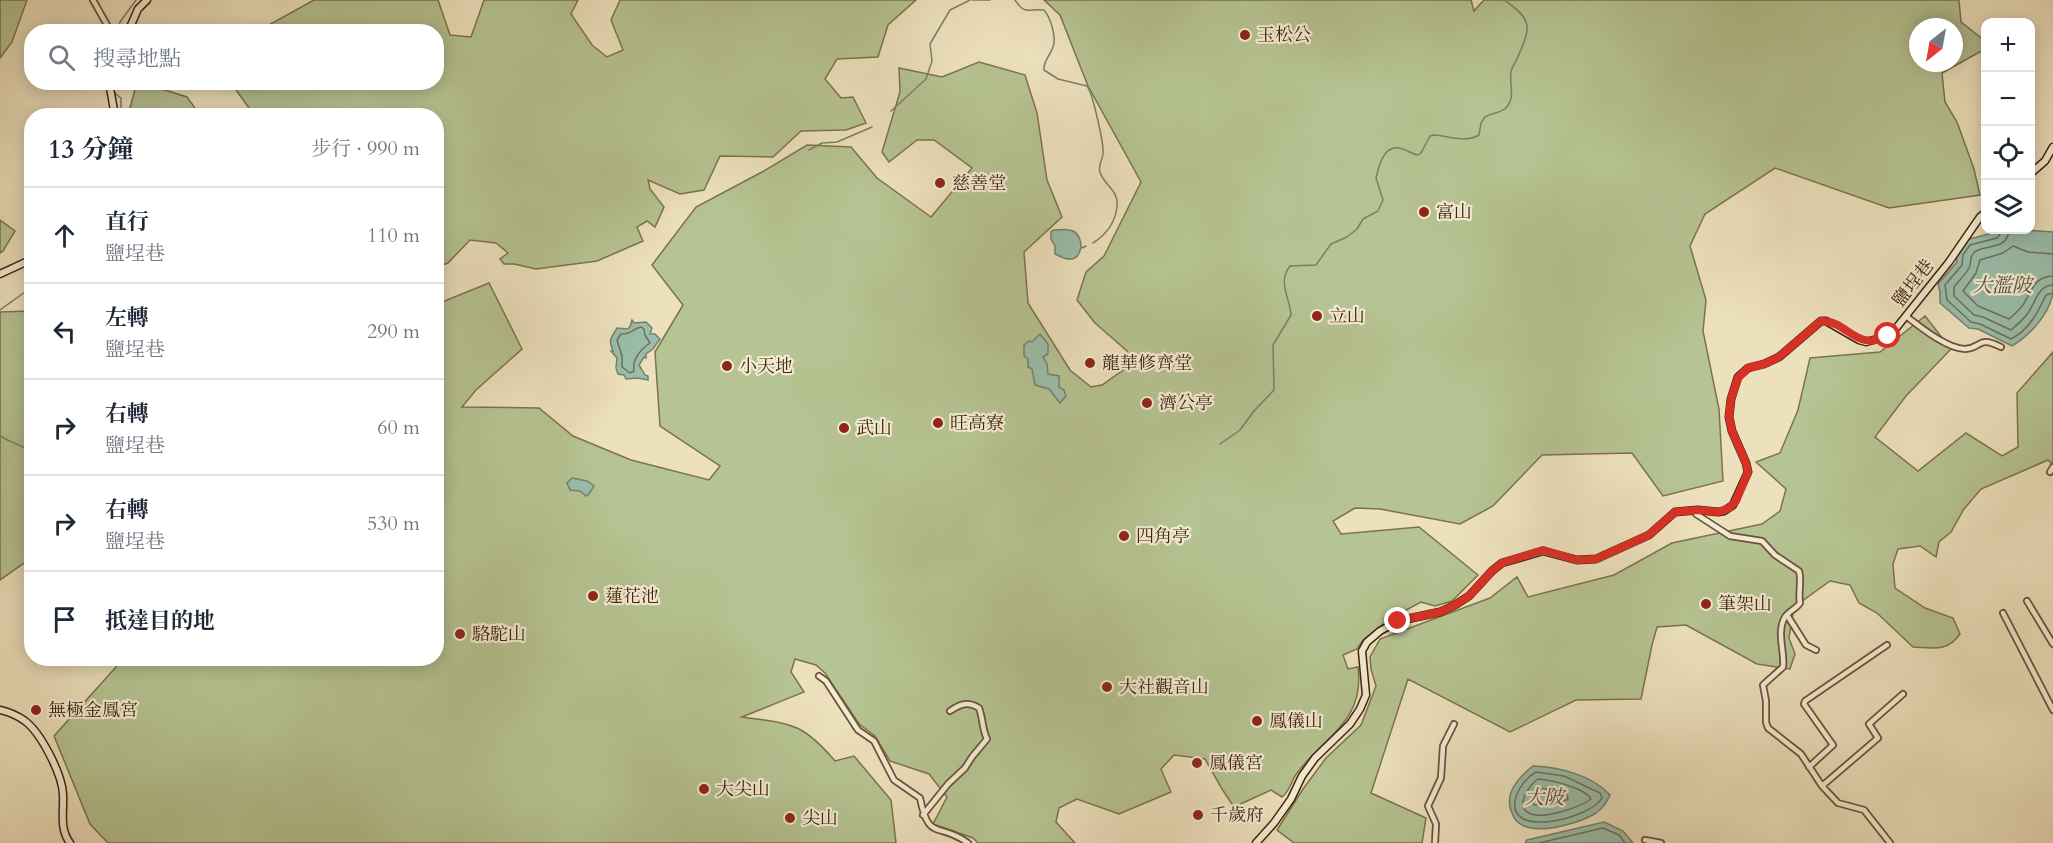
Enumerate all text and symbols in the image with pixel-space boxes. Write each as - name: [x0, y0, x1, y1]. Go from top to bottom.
- north arrow: [1909, 18, 1963, 72]
- map controls: [1981, 18, 2035, 234]
- button: +: [1981, 18, 2035, 72]
- place label: 玉松公: [1257, 23, 1311, 48]
- search box: [24, 24, 444, 90]
- marker: 玉松公: [1238, 28, 1252, 42]
- icon: search: [45, 41, 78, 74]
- text: 搜尋地點: [93, 44, 181, 74]
- button: −: [1981, 72, 2035, 126]
- button: locate: [1981, 126, 2035, 180]
- text: 13 分鐘: [48, 132, 134, 167]
- text: 步行 · 990 m: [311, 135, 420, 162]
- place label: 慈善堂: [952, 171, 1006, 196]
- marker: 慈善堂: [933, 176, 947, 190]
- button: layers: [1981, 180, 2035, 234]
- place label: 富山: [1436, 200, 1472, 225]
- marker: 富山: [1417, 205, 1431, 219]
- text: 直行: [105, 207, 149, 237]
- icon: ahead: [48, 219, 81, 252]
- text: 110 m: [367, 222, 420, 249]
- text: 鹽埕巷: [105, 240, 165, 267]
- street label: 鹽埕巷: [1887, 254, 1940, 312]
- water label: 大濫陂: [1972, 272, 2035, 299]
- text: 左轉: [105, 303, 149, 333]
- place label: 立山: [1329, 304, 1365, 329]
- marker: 立山: [1310, 309, 1324, 323]
- icon: left: [48, 315, 81, 348]
- text: 290 m: [367, 318, 420, 345]
- route start: [1874, 322, 1900, 348]
- text: 鹽埕巷: [105, 336, 165, 363]
- place label: 龍華修齊堂: [1102, 351, 1192, 376]
- place label: 小天地: [739, 354, 793, 379]
- marker: 龍華修齊堂: [1083, 356, 1097, 370]
- marker: 小天地: [720, 359, 734, 373]
- place label: 濟公亭: [1159, 391, 1213, 416]
- marker: 濟公亭: [1140, 396, 1154, 410]
- text: 右轉: [105, 399, 149, 429]
- icon: right: [48, 411, 81, 444]
- place label: 旺高寮: [950, 411, 1004, 436]
- text: 60 m: [377, 414, 420, 441]
- place label: 武山: [856, 416, 892, 441]
- marker: 旺高寮: [931, 416, 945, 430]
- marker: 武山: [837, 421, 851, 435]
- text: 鹽埕巷: [105, 432, 165, 459]
- text: 右轉: [105, 495, 149, 525]
- icon: right: [48, 507, 81, 540]
- text: 530 m: [367, 510, 420, 537]
- place label: 四角亭: [1136, 524, 1190, 549]
- text: 鹽埕巷: [105, 528, 165, 555]
- marker: 四角亭: [1117, 529, 1131, 543]
- place label: 蓮花池: [605, 584, 659, 609]
- marker: 蓮花池: [586, 589, 600, 603]
- place label: 筆架山: [1718, 592, 1772, 617]
- marker: 筆架山: [1699, 597, 1713, 611]
- icon: arrive: [48, 603, 81, 636]
- text: 抵達目的地: [105, 606, 215, 636]
- route end: [1384, 607, 1410, 633]
- place label: 駱駝山: [472, 622, 526, 647]
- marker: 駱駝山: [453, 627, 467, 641]
- place label: 大社觀音山: [1119, 675, 1209, 700]
- marker: 大社觀音山: [1100, 680, 1114, 694]
- place label: 無極金鳳宮: [48, 698, 138, 723]
- marker: 無極金鳳宮: [29, 703, 43, 717]
- place label: 鳳儀山: [1269, 709, 1323, 734]
- marker: 鳳儀山: [1250, 714, 1264, 728]
- place label: 鳳儀宮: [1209, 751, 1263, 776]
- marker: 鳳儀宮: [1190, 756, 1204, 770]
- place label: 大尖山: [716, 777, 770, 802]
- marker: 大尖山: [697, 782, 711, 796]
- water label: 大陂: [1524, 784, 1567, 811]
- place label: 千歲府: [1210, 803, 1264, 828]
- place label: 尖山: [802, 806, 838, 831]
- marker: 千歲府: [1191, 808, 1205, 822]
- marker: 尖山: [783, 811, 797, 825]

